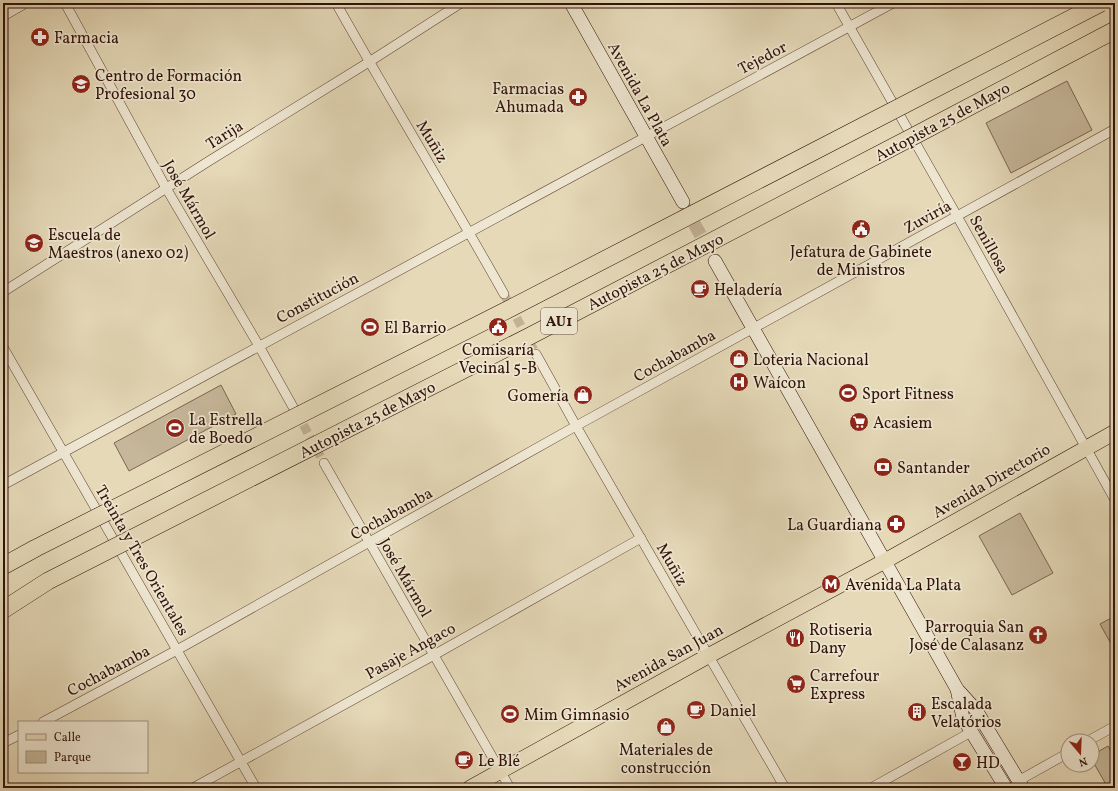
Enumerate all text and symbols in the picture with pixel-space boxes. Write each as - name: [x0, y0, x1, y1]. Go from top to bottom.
- pharmacy icon: Farmacia: [29, 26, 51, 48]
- place label: Farmacia: [54, 28, 119, 50]
- street label: Tejedor: [735, 37, 791, 81]
- street label: Avenida La Plata: [601, 39, 677, 151]
- place label: Centro de Formación Profesional 30: [95, 66, 242, 106]
- school or university icon: Centro de Formación Profesional 30: [70, 73, 92, 95]
- street label: Autopista 25 de Mayo: [871, 78, 1014, 168]
- place label: Farmacias Ahumada: [492, 79, 564, 119]
- pharmacy icon: Farmacias Ahumada: [567, 86, 589, 108]
- street label: Tarija: [202, 116, 248, 156]
- street label: Muñiz: [410, 117, 453, 167]
- street label: José Mármol: [157, 156, 220, 244]
- street label: Zuviría: [900, 196, 956, 240]
- street label: Senillosa: [963, 212, 1013, 278]
- public building icon: Jefatura de Gabinete de Ministros: [850, 218, 872, 240]
- place label: Escuela de Maestros (anexo 02): [48, 225, 189, 265]
- street label: Autopista 25 de Mayo: [584, 229, 728, 317]
- school or university icon: Escuela de Maestros (anexo 02): [23, 232, 45, 254]
- place label: Jefatura de Gabinete de Ministros: [790, 242, 932, 282]
- street label: Constitución: [273, 268, 363, 330]
- cafe icon: Heladería: [689, 278, 711, 300]
- place label: Heladería: [714, 280, 783, 302]
- road number: AU1: [541, 308, 577, 334]
- sports icon: El Barrio: [359, 316, 381, 338]
- public building icon: Comisaría Vecinal 5-B: [487, 316, 509, 338]
- place label: El Barrio: [384, 318, 446, 340]
- street label: Cochabamba: [630, 325, 720, 388]
- place label: Comisaría Vecinal 5-B: [459, 340, 537, 380]
- shop icon: Loteria Nacional: [728, 348, 750, 370]
- place label: Loteria Nacional: [753, 350, 869, 372]
- hospital icon: Waícon: [728, 371, 750, 393]
- place label: Waícon: [753, 373, 806, 395]
- street label: Autopista 25 de Mayo: [296, 377, 440, 465]
- sports icon: Sport Fitness: [837, 382, 859, 404]
- shop icon: Gomería: [572, 384, 594, 406]
- place label: Sport Fitness: [862, 384, 954, 406]
- place label: Gomería: [508, 386, 569, 408]
- place label: La Estrella de Boedo: [189, 410, 263, 450]
- supermarket icon: Acasiem: [848, 411, 870, 433]
- place label: Acasiem: [873, 413, 932, 435]
- sports icon: La Estrella de Boedo: [164, 417, 186, 439]
- street label: Avenida Directorio: [929, 439, 1055, 524]
- bank icon: Santander: [872, 456, 894, 478]
- place label: Santander: [897, 458, 970, 480]
- street label: Treinta y Tres Orientales: [89, 482, 194, 641]
- street label: Cochabamba: [347, 483, 437, 546]
- pharmacy icon: La Guardiana: [885, 513, 907, 535]
- place label: La Guardiana: [787, 515, 882, 537]
- street label: José Mármol: [373, 534, 436, 622]
- street label: Muñiz: [650, 540, 692, 590]
- metro station icon: Avenida La Plata: [820, 573, 842, 595]
- place label: Avenida La Plata: [845, 575, 961, 597]
- place label: Parroquia San José de Calasanz: [909, 617, 1024, 657]
- street label: Pasaje Angaco: [362, 618, 460, 686]
- street label: Avenida San Juan: [610, 620, 728, 698]
- place label: Rotiseria Dany: [809, 620, 873, 660]
- church icon: Parroquia San José de Calasanz: [1027, 624, 1049, 646]
- restaurant icon: Rotiseria Dany: [784, 627, 806, 649]
- street label: Cochabamba: [64, 641, 154, 703]
- place label: Carrefour Express: [810, 666, 879, 706]
- supermarket icon: Carrefour Express: [785, 673, 807, 695]
- place label: Escalada Velatórios: [931, 694, 1002, 734]
- cafe icon: Daniel: [685, 699, 707, 721]
- place label: Daniel: [710, 701, 757, 723]
- building icon: Escalada Velatórios: [906, 701, 928, 723]
- sports icon: Mim Gimnasio: [499, 703, 521, 725]
- place label: Mim Gimnasio: [524, 705, 629, 727]
- shop icon: Materiales de construcción: [655, 716, 677, 738]
- legend: [18, 721, 148, 773]
- text: Calle: [54, 730, 81, 746]
- north arrow: [1060, 733, 1100, 773]
- place label: Materiales de construcción: [619, 740, 713, 780]
- cafe icon: Le Blé: [453, 749, 475, 771]
- text: Parque: [54, 750, 91, 766]
- place label: Le Blé: [478, 751, 520, 773]
- bar icon: HD: [951, 751, 973, 773]
- place label: HD: [976, 753, 1000, 775]
- text: N: [1077, 753, 1089, 769]

